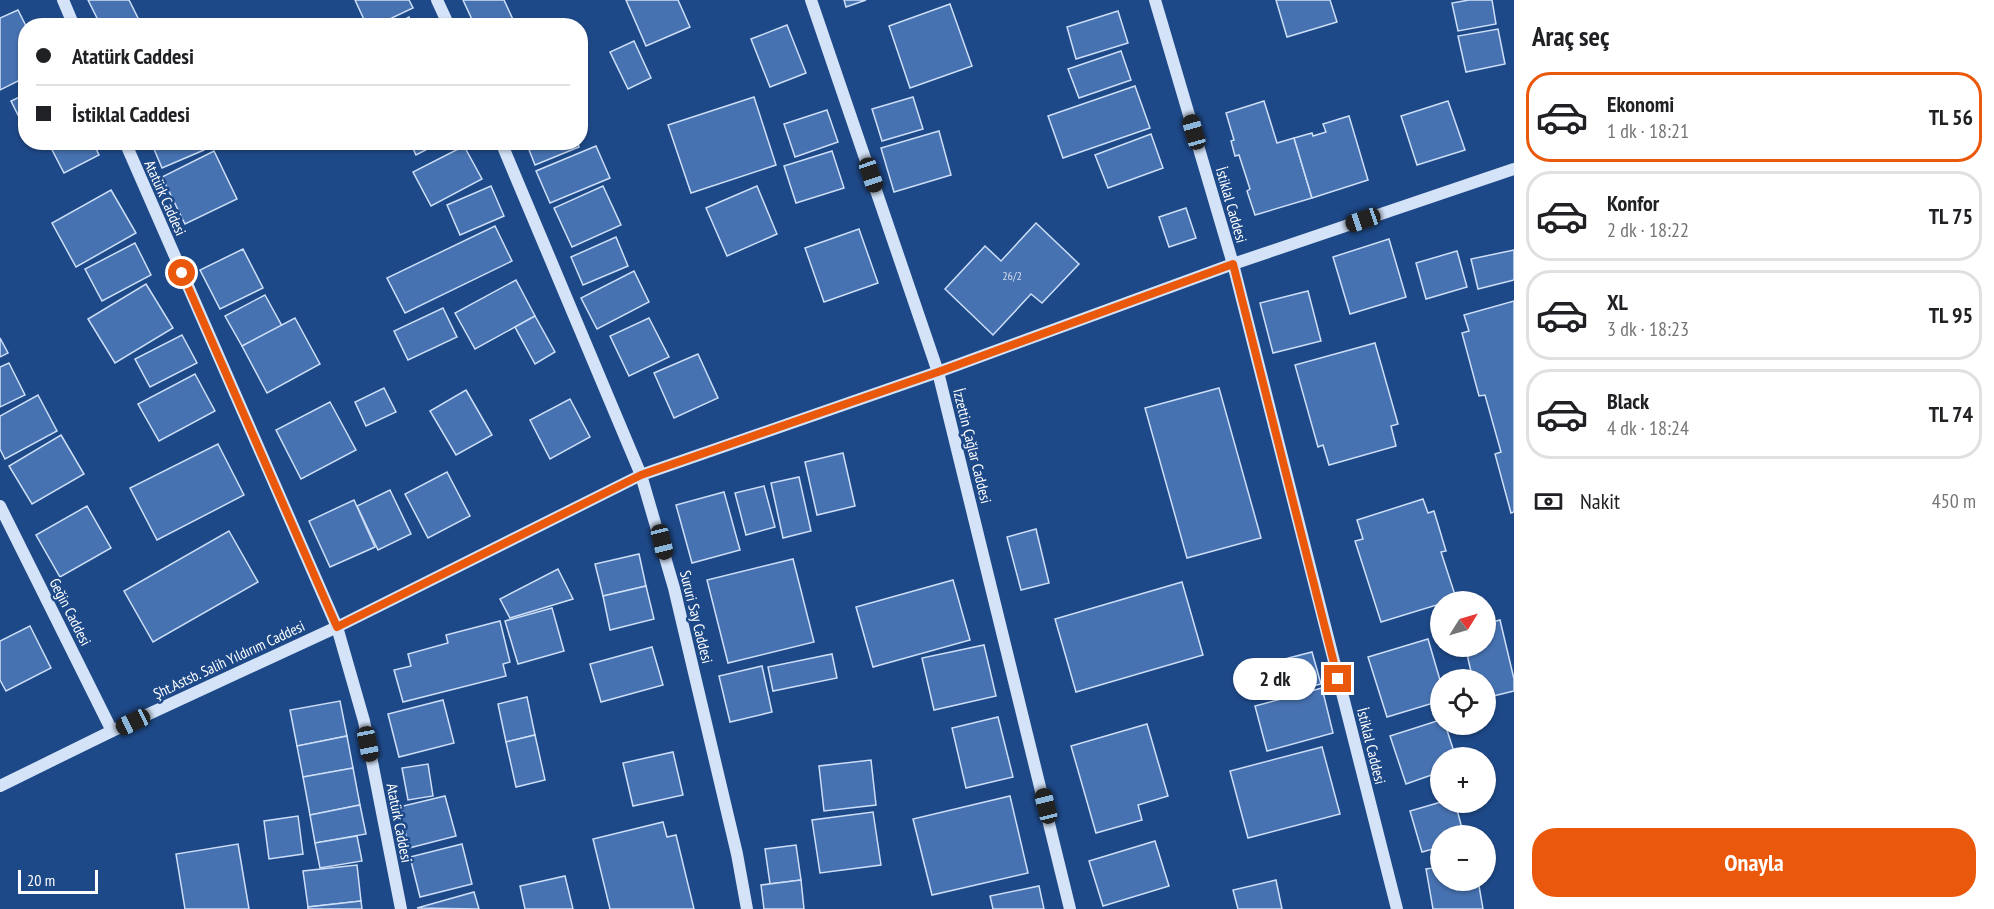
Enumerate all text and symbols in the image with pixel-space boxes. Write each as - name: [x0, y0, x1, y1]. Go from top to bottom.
- text: Araç seç: [1532, 19, 1610, 53]
- text: Atatürk Caddesi: [72, 42, 194, 70]
- icon: car: [1535, 90, 1589, 144]
- text: Ekonomi: [1607, 90, 1674, 118]
- text: İstiklal Caddesi: [72, 100, 190, 128]
- text: TL 56: [1929, 103, 1973, 131]
- car: [1180, 112, 1208, 152]
- text: 1 dk · 18:21: [1607, 118, 1689, 144]
- car: [857, 155, 885, 195]
- street label: Atatürk Caddesi: [140, 157, 191, 238]
- street label: İstiklal Caddesi: [1212, 165, 1251, 245]
- icon: car: [1535, 189, 1589, 243]
- text: Konfor: [1607, 189, 1659, 217]
- text: TL 75: [1929, 202, 1973, 230]
- car: [1343, 206, 1383, 234]
- text: 2 dk · 18:22: [1607, 217, 1689, 243]
- route start: [168, 259, 195, 286]
- house number: 26/2: [1002, 268, 1022, 283]
- icon: car: [1535, 288, 1589, 342]
- text: XL: [1607, 288, 1628, 316]
- text: TL 95: [1929, 301, 1973, 329]
- text: 3 dk · 18:23: [1607, 316, 1689, 342]
- street label: İzzettin Çağlar Caddesi: [949, 386, 996, 505]
- icon: car: [1535, 387, 1589, 441]
- text: Black: [1607, 387, 1649, 415]
- text: TL 74: [1929, 400, 1973, 428]
- text: 4 dk · 18:24: [1607, 415, 1689, 441]
- icon: cash: [1532, 485, 1565, 518]
- text: Nakit: [1580, 487, 1620, 515]
- text: 450 m: [1932, 488, 1976, 514]
- car: [649, 522, 675, 562]
- street label: Sururi Say Caddesi: [676, 568, 717, 665]
- street label: Geğin Caddesi: [45, 575, 96, 649]
- north arrow: [1430, 591, 1496, 657]
- map controls: [1430, 591, 1496, 891]
- street label: Şht.Astsb. Salih Yıldırım Caddesi: [150, 616, 308, 703]
- callout: 2 dk: [1233, 658, 1317, 700]
- route end: [1324, 665, 1351, 692]
- text: 2 dk: [1260, 666, 1290, 692]
- button: locate: [1430, 669, 1496, 735]
- car: [113, 706, 153, 738]
- street label: İstiklal Caddesi: [1353, 706, 1390, 786]
- car: [356, 725, 380, 763]
- button: +: [1430, 747, 1496, 813]
- street label: Atatürk Caddesi: [382, 782, 417, 864]
- car: [1033, 786, 1059, 826]
- button: −: [1430, 825, 1496, 891]
- button: Onayla: [1532, 828, 1976, 897]
- scale bar: [18, 867, 98, 894]
- text: 20 m: [27, 870, 55, 890]

